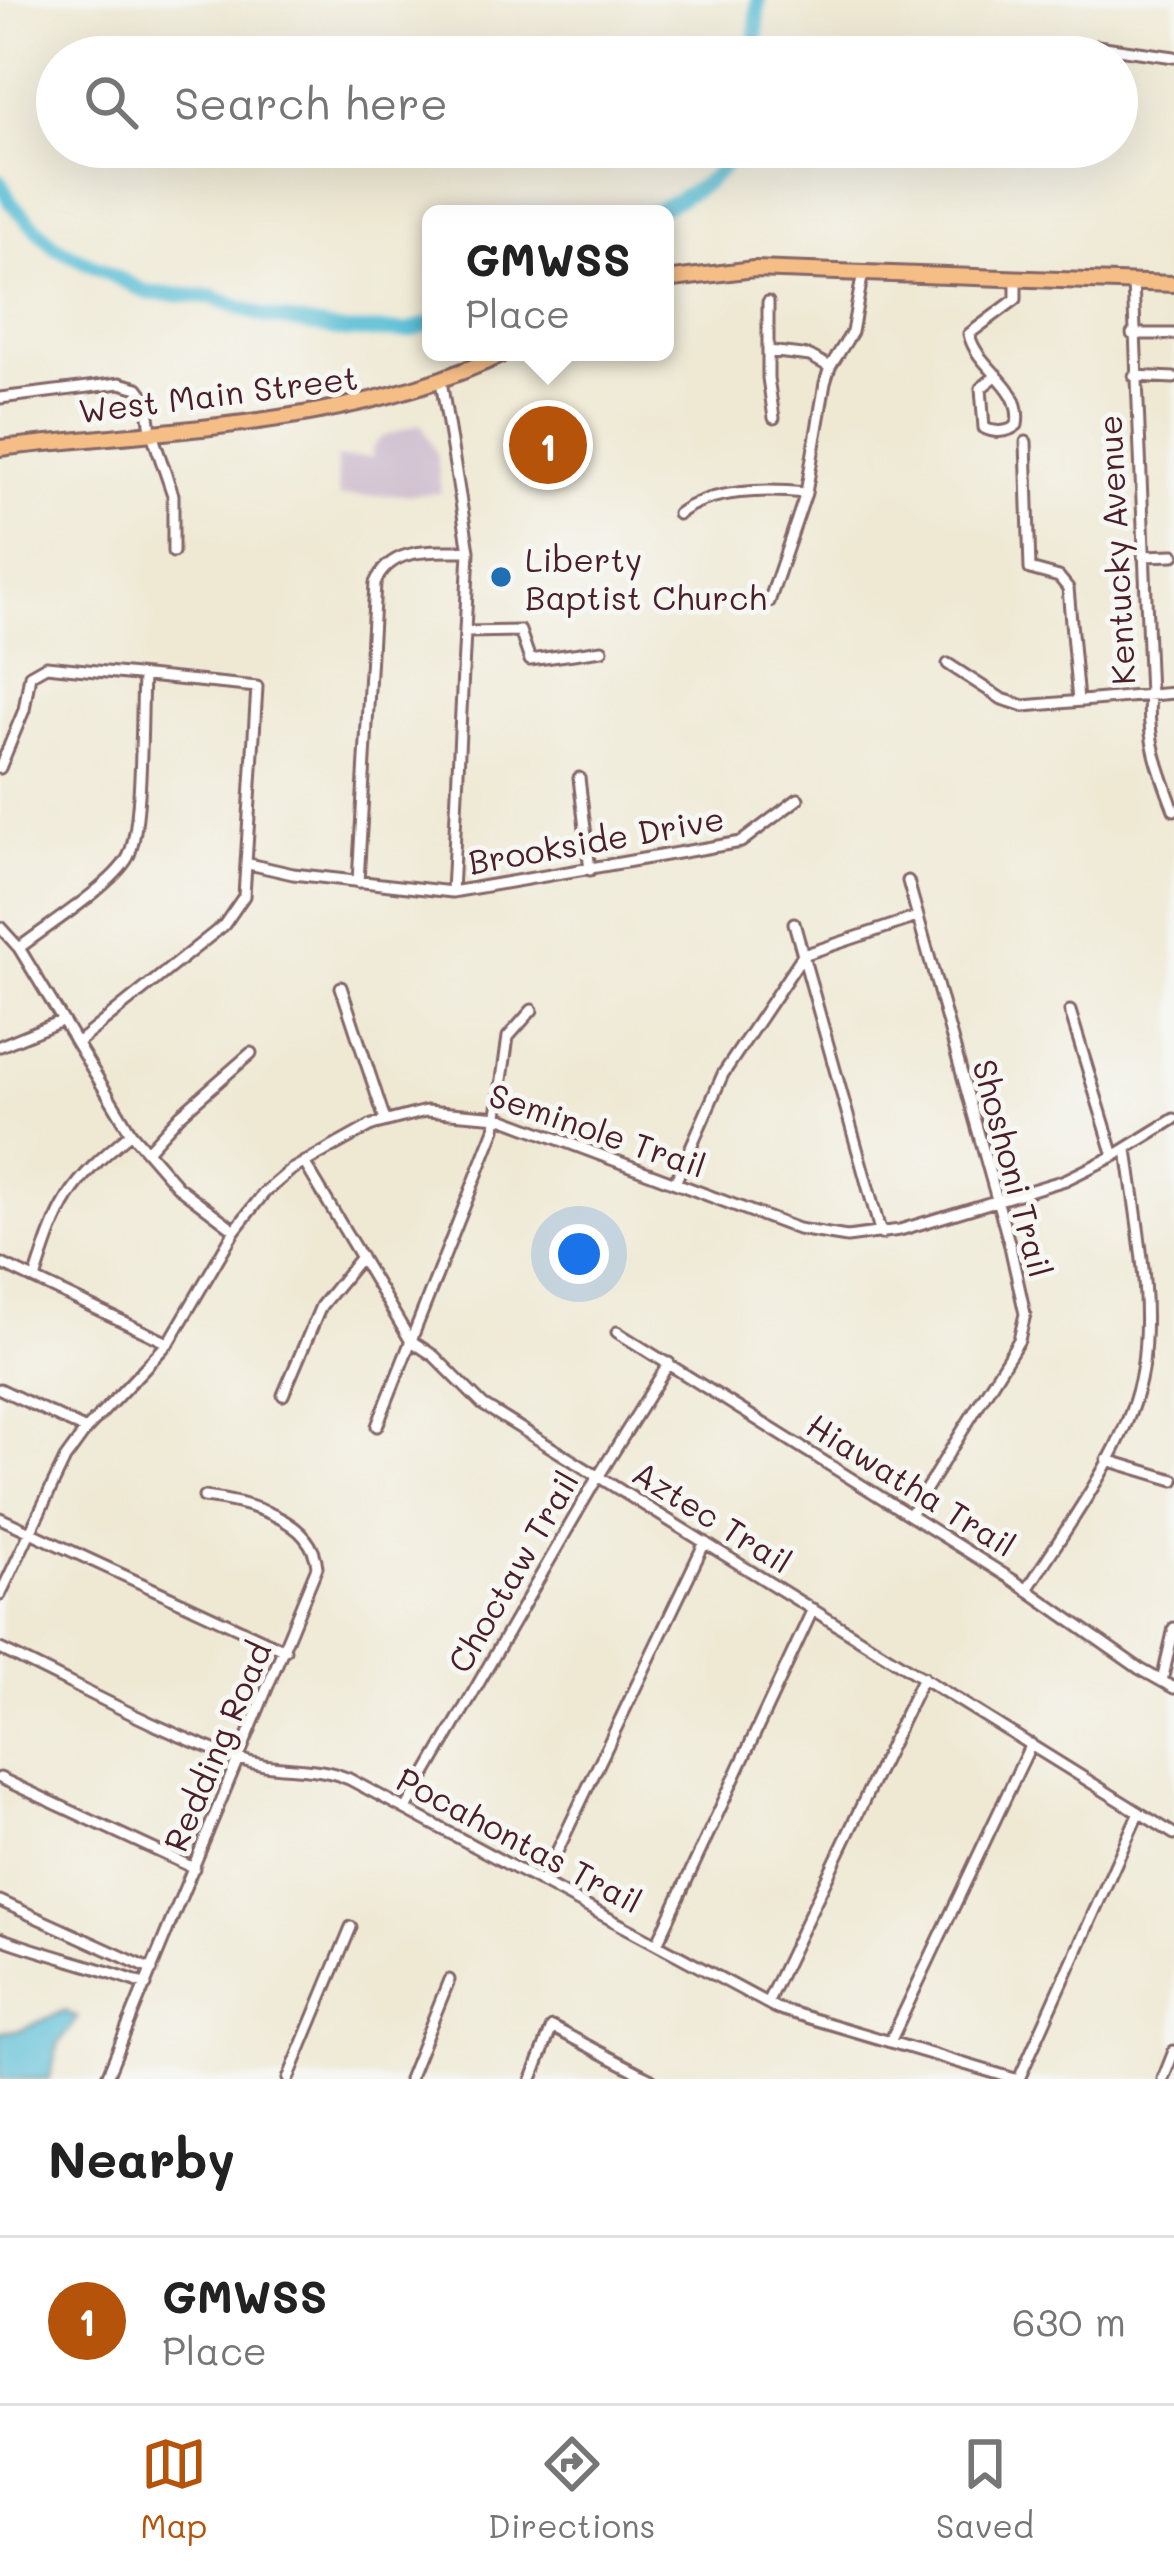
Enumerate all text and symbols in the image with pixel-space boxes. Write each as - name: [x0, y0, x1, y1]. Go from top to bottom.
- search box: [36, 36, 1138, 168]
- icon: search: [78, 69, 144, 135]
- text: Search here: [174, 73, 448, 131]
- popup: [422, 205, 674, 361]
- text: GMWSS: [465, 229, 631, 287]
- text: Place: [465, 287, 570, 338]
- street label: West Main Street: [76, 355, 360, 431]
- pin: 1: [509, 400, 587, 490]
- street label: Kentucky Avenue: [1086, 414, 1145, 686]
- place label: Liberty Baptist Church: [525, 537, 767, 618]
- marker: Liberty Baptist Church: [488, 564, 514, 590]
- street label: Brookside Drive: [465, 795, 727, 883]
- street label: Shoshoni Trail: [964, 1054, 1064, 1282]
- street label: Seminole Trail: [484, 1072, 712, 1186]
- your location: [549, 1224, 609, 1284]
- street label: Hiawatha Trail: [799, 1403, 1025, 1565]
- street label: Aztec Trail: [625, 1450, 801, 1582]
- street label: Choctaw Trail: [437, 1462, 587, 1680]
- street label: Redding Road: [153, 1635, 279, 1857]
- street label: Pocahontas Trail: [390, 1756, 650, 1922]
- text: Nearby: [48, 2124, 235, 2191]
- text: GMWSS: [162, 2266, 328, 2324]
- text: 1: [78, 2295, 96, 2346]
- text: 630 m: [1012, 2295, 1126, 2346]
- text: Place: [162, 2324, 267, 2375]
- tab: Map: [140, 2431, 207, 2546]
- tab: Directions: [488, 2431, 655, 2546]
- tab: Saved: [936, 2431, 1034, 2546]

